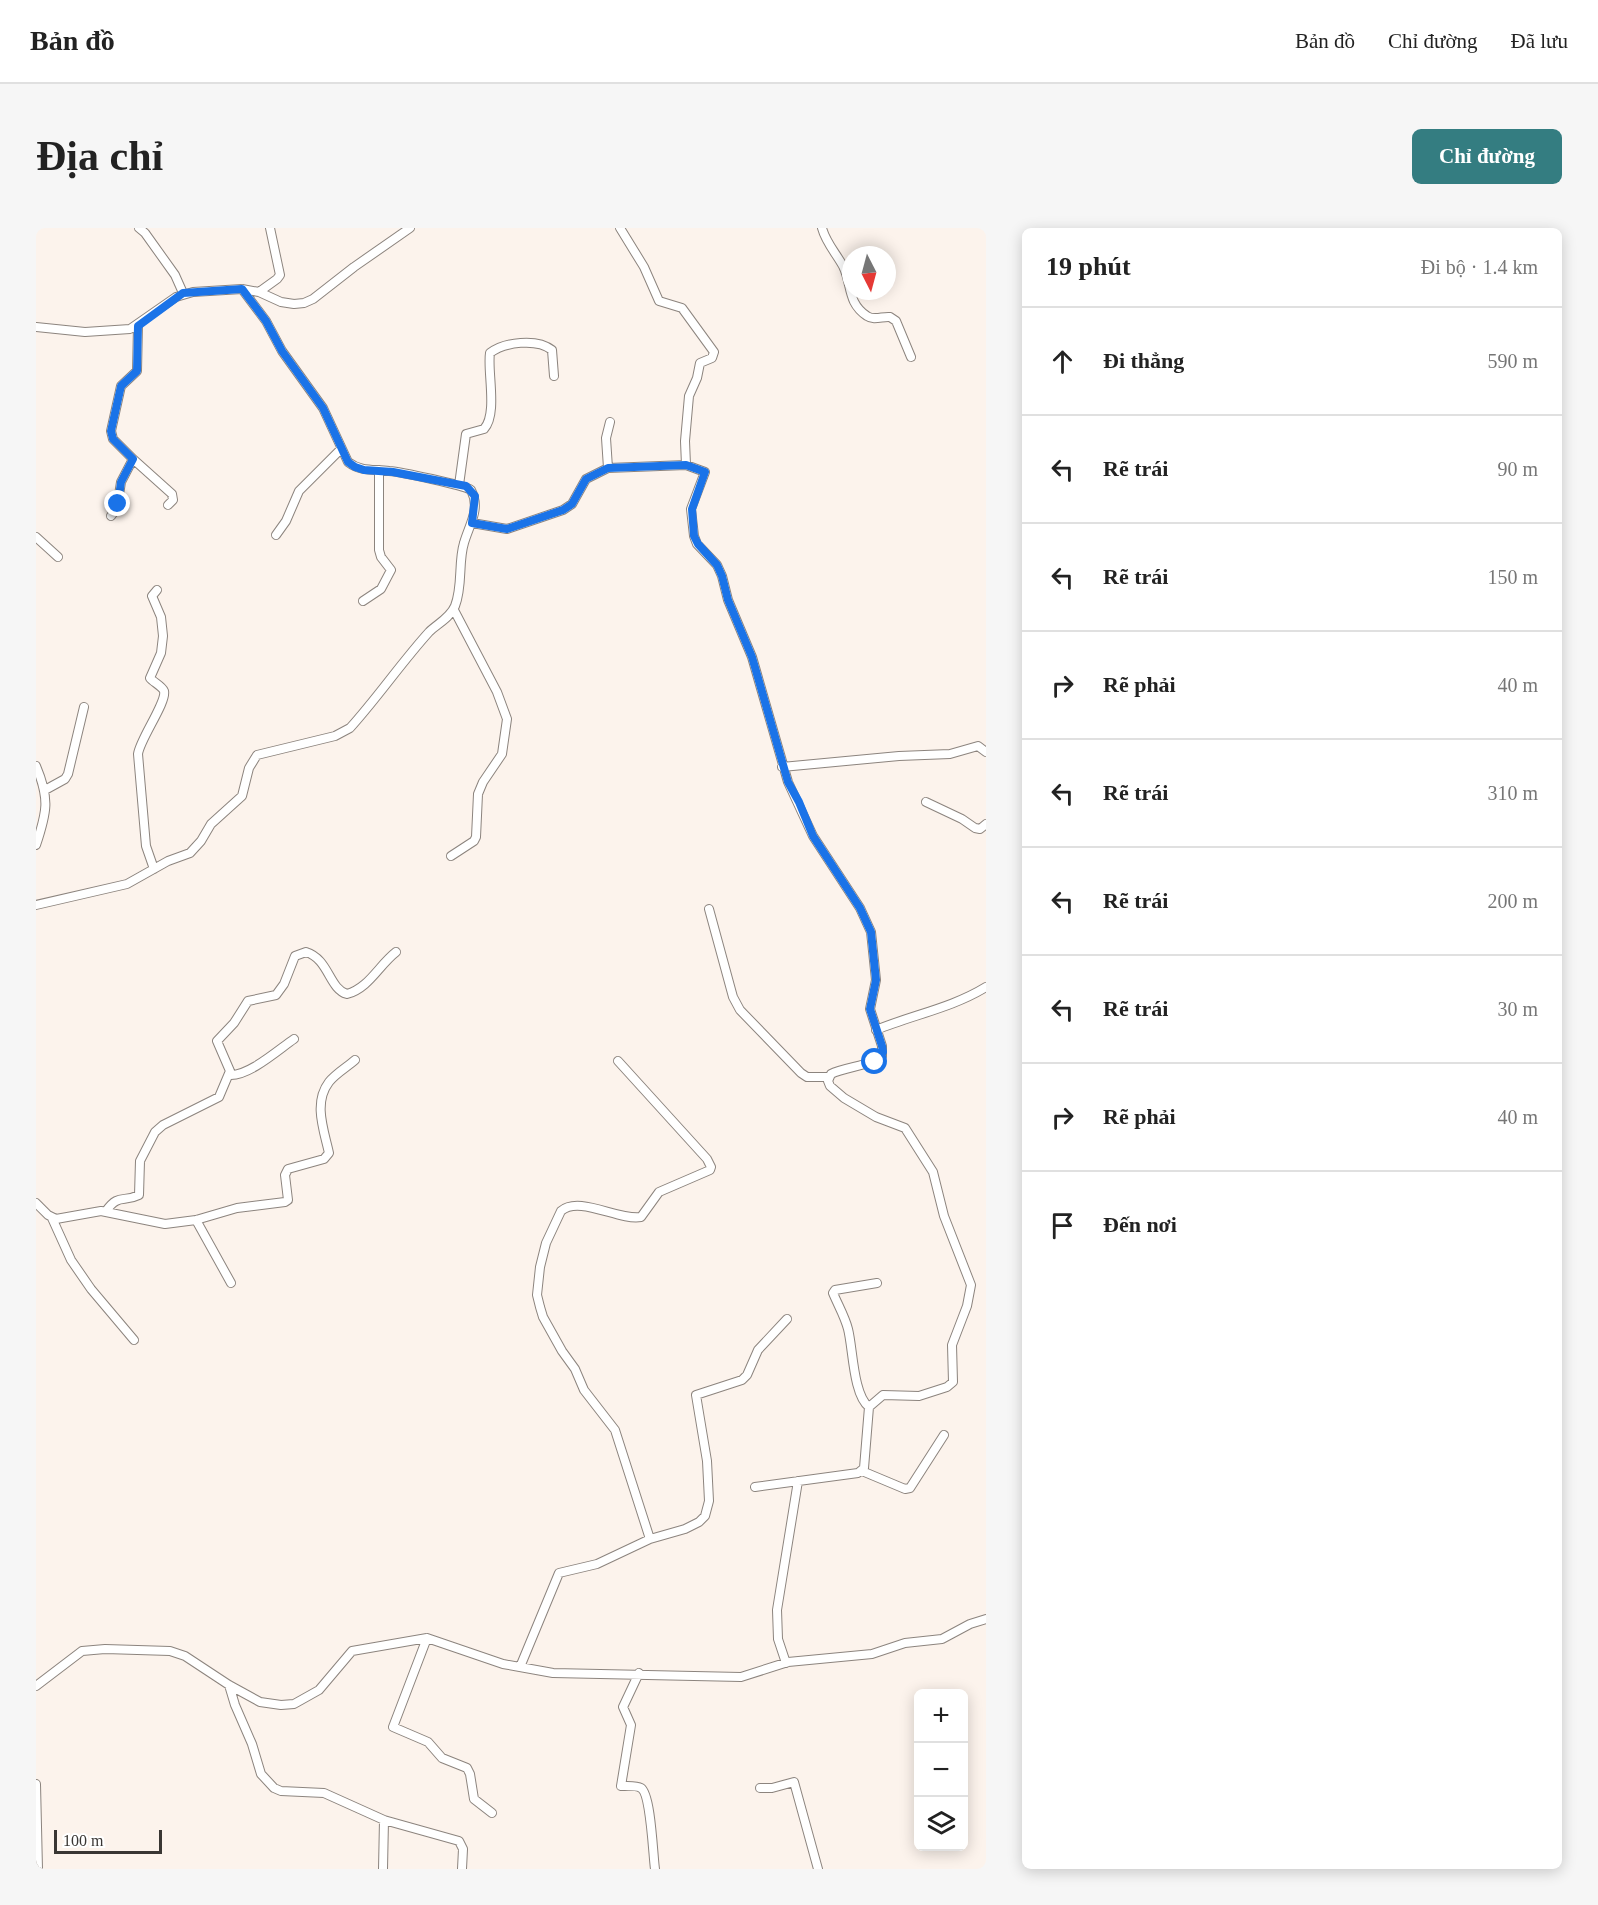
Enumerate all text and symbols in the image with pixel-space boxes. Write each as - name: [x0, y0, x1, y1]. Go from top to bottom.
- text: Bản đồ: [30, 25, 115, 56]
- text: Bản đồ: [1295, 29, 1355, 53]
- text: Chỉ đường: [1388, 29, 1478, 53]
- text: Đã lưu: [1511, 29, 1568, 53]
- button: Chỉ đường: [1412, 129, 1562, 184]
- text: Địa chỉ: [36, 133, 163, 179]
- north arrow: [842, 246, 896, 300]
- text: 19 phút: [1046, 252, 1131, 281]
- text: Đi bộ · 1.4 km: [1421, 256, 1538, 278]
- icon: ahead: [1046, 345, 1079, 378]
- text: Đi thẳng: [1103, 348, 1184, 373]
- text: 590 m: [1487, 350, 1538, 372]
- icon: left: [1046, 453, 1079, 486]
- text: Rẽ trái: [1103, 456, 1168, 481]
- text: 90 m: [1497, 458, 1538, 480]
- route end: [104, 490, 130, 516]
- icon: left: [1046, 561, 1079, 594]
- text: Rẽ trái: [1103, 564, 1168, 589]
- text: 150 m: [1487, 566, 1538, 588]
- icon: right: [1046, 669, 1079, 702]
- text: Rẽ phải: [1103, 672, 1176, 697]
- text: 40 m: [1497, 674, 1538, 696]
- icon: left: [1046, 777, 1079, 810]
- text: Rẽ trái: [1103, 780, 1168, 805]
- text: 310 m: [1487, 782, 1538, 804]
- icon: left: [1046, 885, 1079, 918]
- text: Rẽ trái: [1103, 888, 1168, 913]
- text: 200 m: [1487, 890, 1538, 912]
- icon: left: [1046, 993, 1079, 1026]
- text: Rẽ trái: [1103, 996, 1168, 1021]
- text: 30 m: [1497, 998, 1538, 1020]
- route start: [861, 1048, 887, 1074]
- icon: right: [1046, 1101, 1079, 1134]
- text: Rẽ phải: [1103, 1104, 1176, 1129]
- text: 40 m: [1497, 1106, 1538, 1128]
- icon: arrive: [1046, 1209, 1079, 1242]
- text: Đến nơi: [1103, 1212, 1177, 1237]
- map controls: [914, 1689, 968, 1851]
- button: +: [914, 1689, 968, 1743]
- button: −: [914, 1743, 968, 1797]
- button: layers: [914, 1797, 968, 1851]
- scale bar: [54, 1827, 162, 1854]
- text: 100 m: [63, 1832, 103, 1849]

